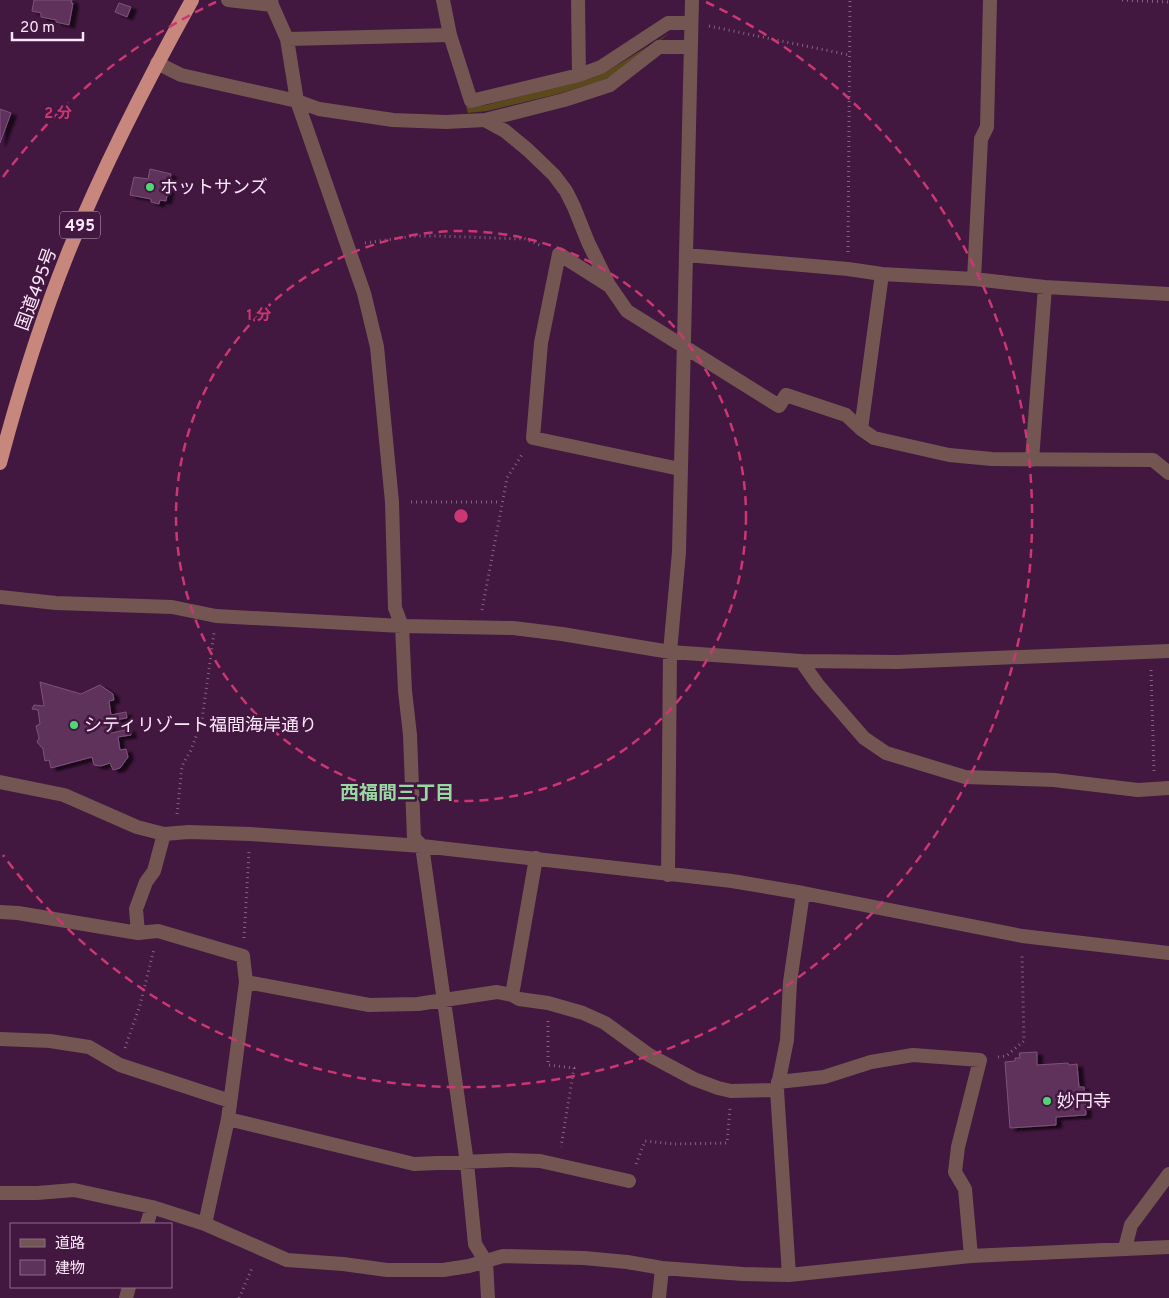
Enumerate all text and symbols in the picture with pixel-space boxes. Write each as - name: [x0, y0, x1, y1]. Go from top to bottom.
- scale bar: [12, 10, 84, 42]
- text: 20 m: [20, 19, 55, 38]
- text: 2 分: [44, 105, 72, 124]
- place label: ホットサンズ: [160, 177, 268, 200]
- marker: ホットサンズ: [144, 181, 156, 193]
- road number: 495: [60, 212, 100, 238]
- street label: 国道495号: [12, 245, 63, 334]
- text: 1 分: [247, 307, 271, 326]
- centre of rings: [452, 507, 470, 525]
- place label: シティリゾート福間海岸通り: [84, 715, 317, 738]
- marker: シティリゾート福間海岸通り: [68, 719, 80, 731]
- district label: 西福間三丁目: [340, 782, 454, 806]
- place label: 妙円寺: [1057, 1091, 1111, 1114]
- marker: 妙円寺: [1041, 1095, 1053, 1107]
- legend: [10, 1223, 172, 1288]
- text: 道路: [55, 1235, 85, 1254]
- text: 建物: [55, 1260, 85, 1279]

